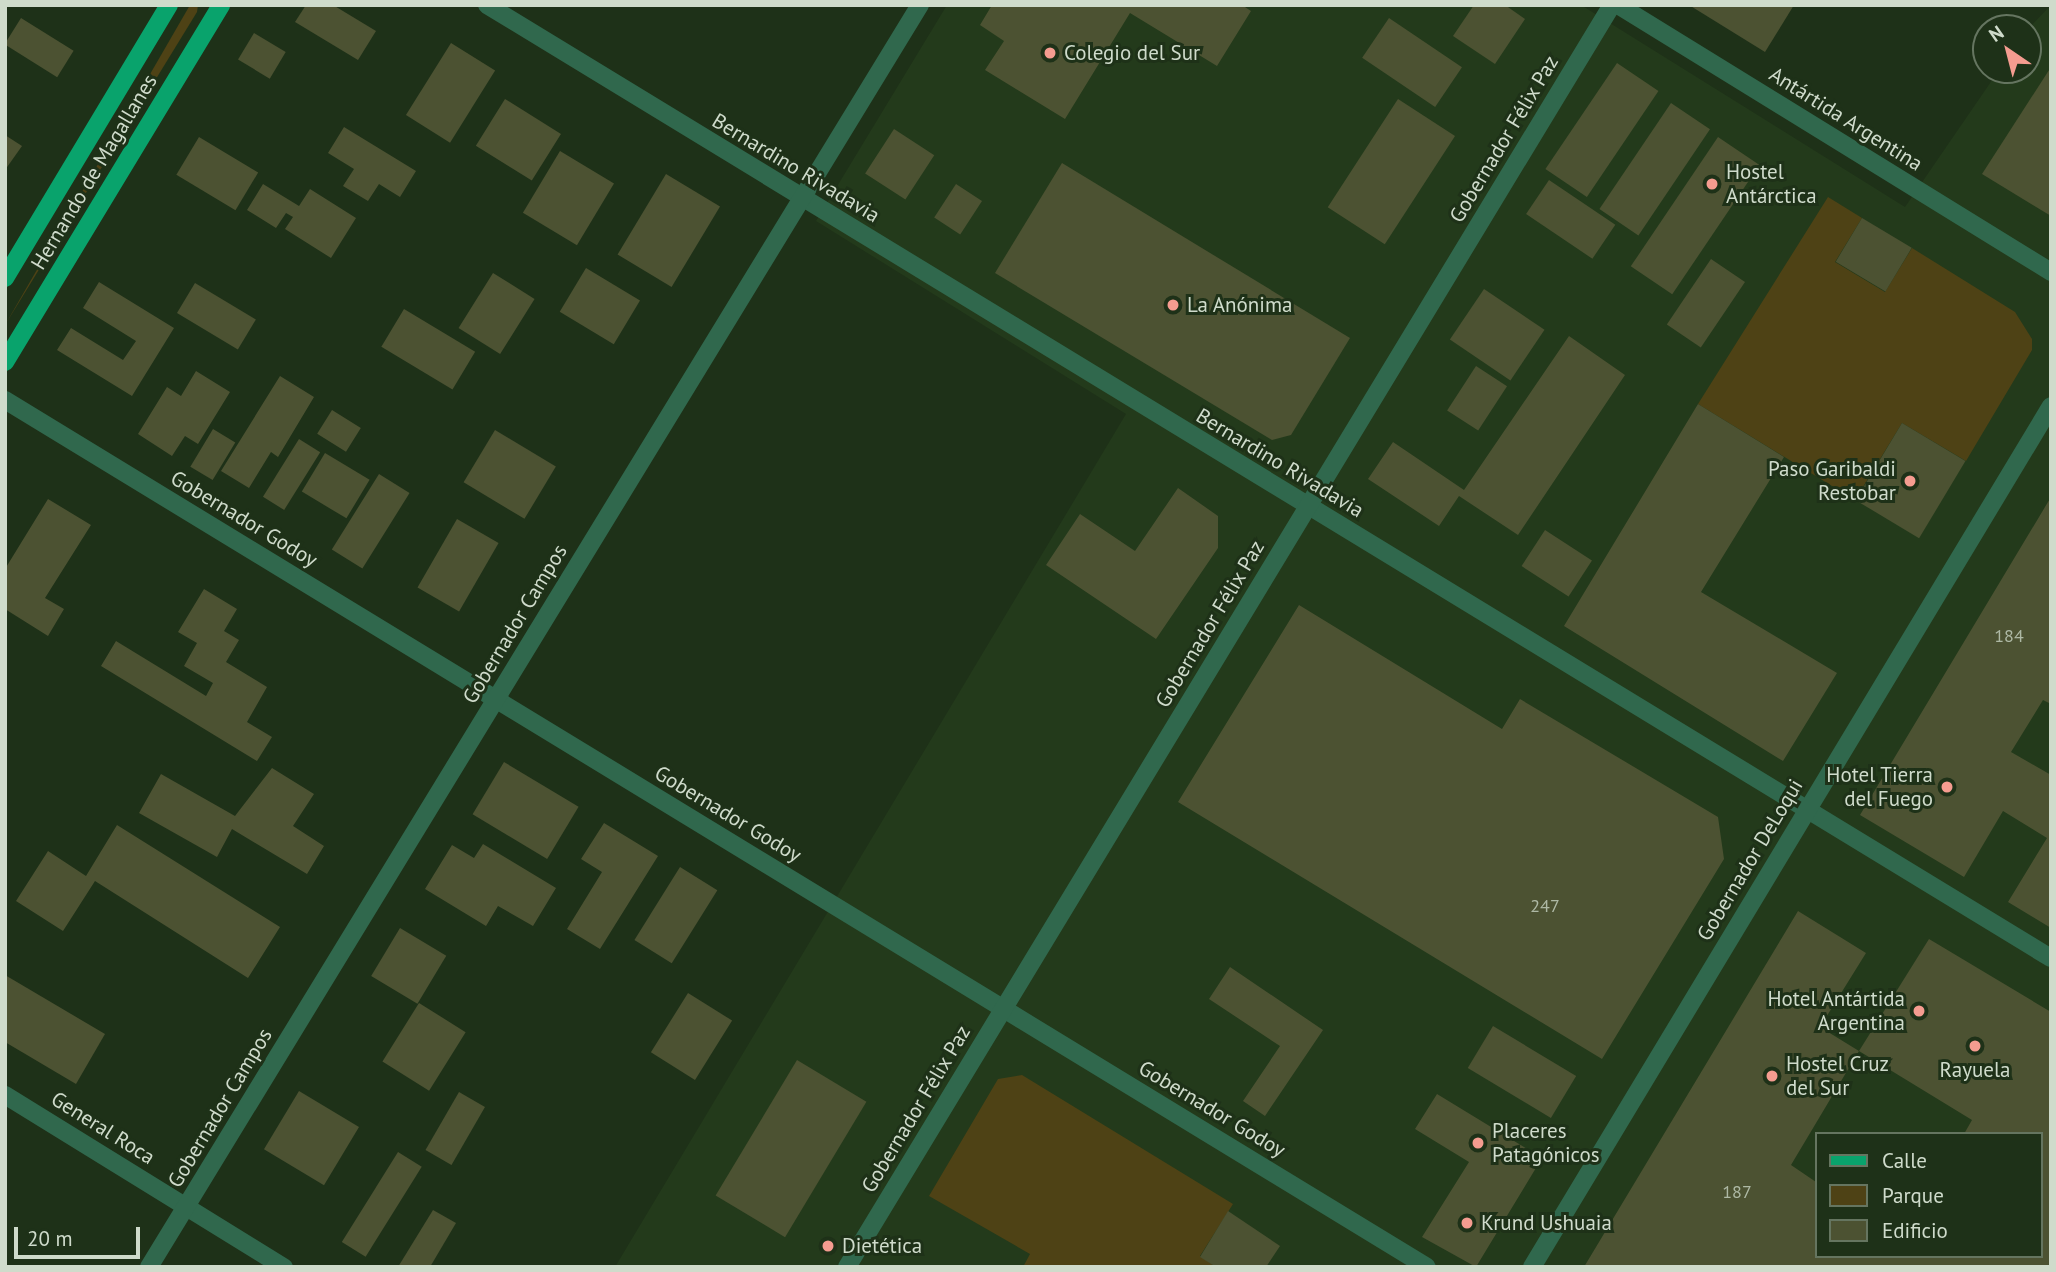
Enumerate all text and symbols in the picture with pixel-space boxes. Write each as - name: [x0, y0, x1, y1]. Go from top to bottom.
- north arrow: [1972, 14, 2042, 84]
- text: N: [1984, 20, 2008, 47]
- place label: Colegio del Sur: [1064, 40, 1200, 66]
- marker: Colegio del Sur: [1042, 45, 1058, 61]
- street label: Gobernador Félix Paz: [1444, 51, 1564, 227]
- street label: Antártida Argentina: [1764, 62, 1928, 176]
- street label: Hernando de Magallanes: [26, 70, 162, 274]
- street label: Bernardino Rivadavia: [708, 108, 884, 228]
- place label: Hostel Antárctica: [1726, 159, 1817, 209]
- marker: Hostel Antárctica: [1704, 176, 1720, 192]
- place label: La Anónima: [1187, 292, 1293, 318]
- marker: La Anónima: [1165, 297, 1181, 313]
- street label: Bernardino Rivadavia: [1192, 403, 1368, 523]
- place label: Paso Garibaldi Restobar: [1768, 456, 1896, 506]
- street label: Gobernador Godoy: [166, 465, 322, 573]
- marker: Paso Garibaldi Restobar: [1902, 473, 1918, 489]
- street label: Gobernador Félix Paz: [1150, 536, 1270, 712]
- street label: Gobernador Campos: [458, 540, 572, 708]
- house number: 184: [1994, 625, 2024, 647]
- street label: Gobernador Godoy: [650, 760, 806, 868]
- place label: Hotel Tierra del Fuego: [1826, 762, 1933, 812]
- street label: Gobernador DeLoqui: [1692, 775, 1808, 945]
- marker: Hotel Tierra del Fuego: [1939, 779, 1955, 795]
- house number: 247: [1530, 895, 1560, 917]
- place label: Hotel Antártida Argentina: [1767, 986, 1905, 1036]
- marker: Hotel Antártida Argentina: [1911, 1003, 1927, 1019]
- street label: Gobernador Félix Paz: [856, 1021, 976, 1197]
- street label: Gobernador Campos: [163, 1024, 277, 1192]
- marker: Rayuela: [1967, 1038, 1983, 1054]
- place label: Hostel Cruz del Sur: [1786, 1051, 1889, 1101]
- street label: Gobernador Godoy: [1134, 1055, 1290, 1163]
- place label: Rayuela: [1939, 1057, 2011, 1083]
- marker: Hostel Cruz del Sur: [1764, 1068, 1780, 1084]
- street label: General Roca: [46, 1086, 160, 1170]
- place label: Placeres Patagónicos: [1492, 1118, 1600, 1168]
- legend: [1814, 1132, 2042, 1258]
- marker: Placeres Patagónicos: [1470, 1135, 1486, 1151]
- text: Calle: [1882, 1147, 1927, 1174]
- house number: 187: [1722, 1181, 1752, 1203]
- text: Parque: [1882, 1182, 1944, 1209]
- place label: Krund Ushuaia: [1481, 1210, 1612, 1236]
- scale bar: [18, 1212, 144, 1256]
- marker: Krund Ushuaia: [1459, 1215, 1475, 1231]
- text: Edificio: [1882, 1217, 1948, 1244]
- text: 20 m: [27, 1225, 73, 1252]
- place label: Dietética: [842, 1233, 922, 1259]
- marker: Dietética: [820, 1238, 836, 1254]

